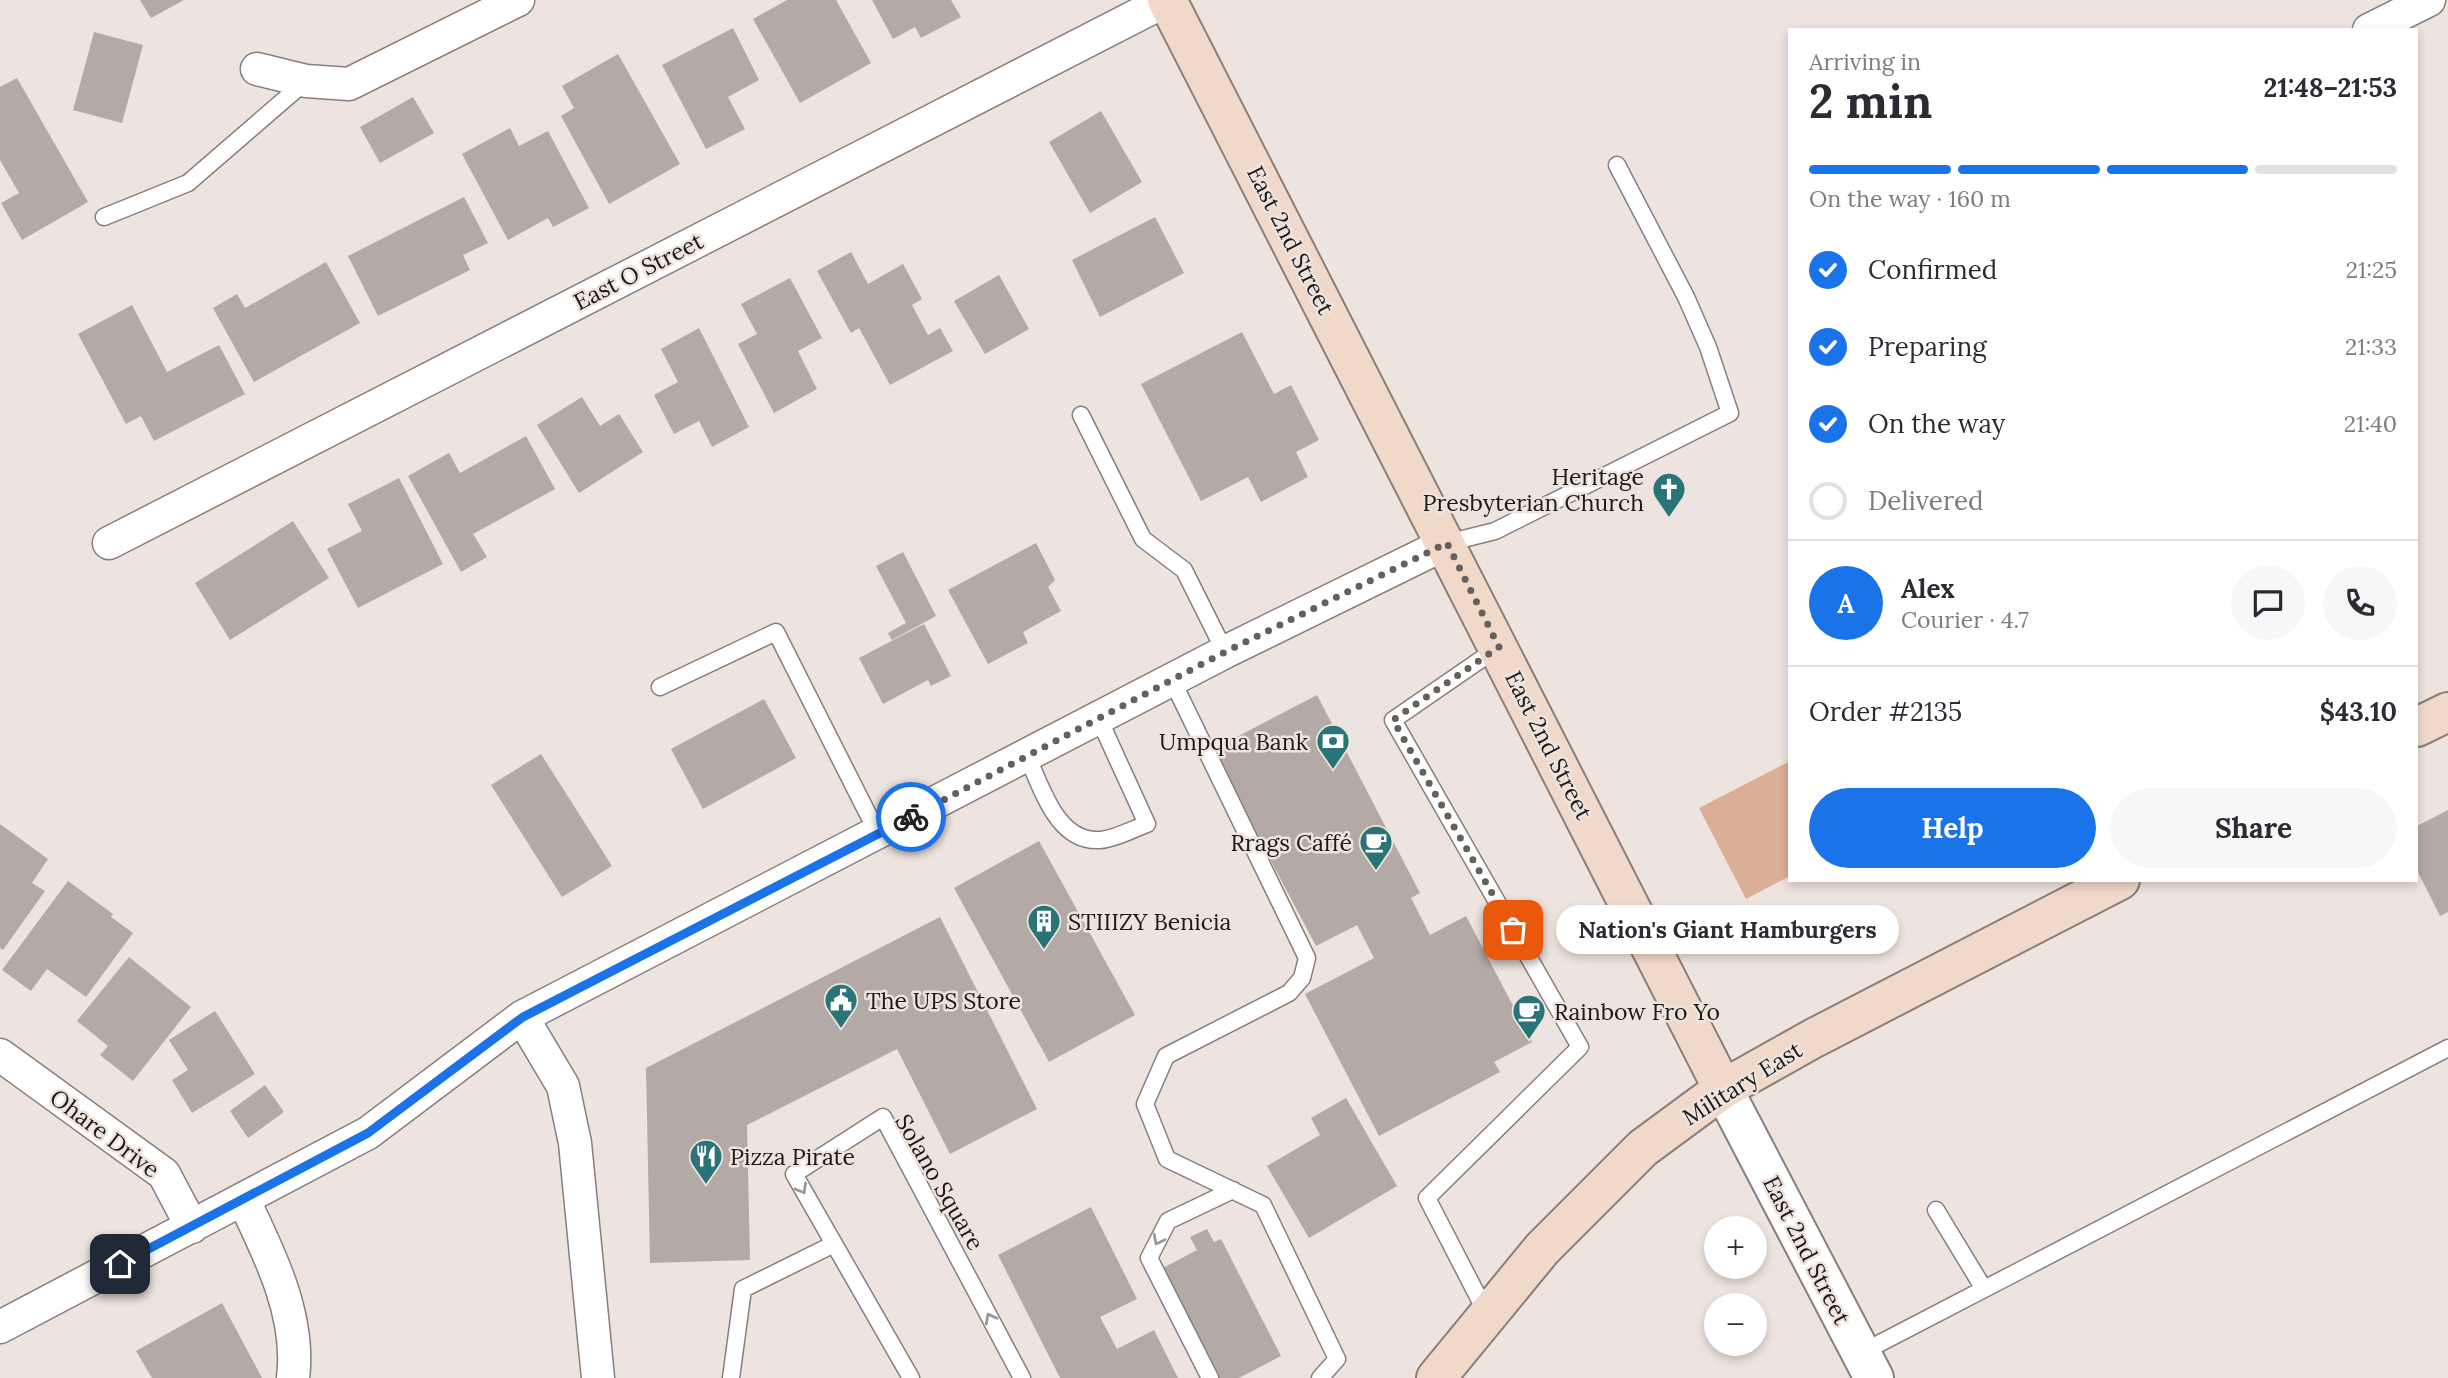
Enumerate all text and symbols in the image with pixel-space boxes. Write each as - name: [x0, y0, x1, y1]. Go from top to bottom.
- text: Arriving in: [1809, 47, 1921, 76]
- text: 21:48–21:53: [2264, 71, 2397, 104]
- text: 2 min: [1809, 72, 1932, 131]
- street label: East 2nd Street: [1241, 161, 1341, 319]
- text: On the way · 160 m: [1809, 184, 2011, 213]
- street label: East O Street: [568, 226, 708, 316]
- icon: check: [1809, 251, 1847, 289]
- text: Confirmed: [1868, 253, 1997, 286]
- text: 21:25: [2346, 255, 2397, 284]
- icon: check: [1809, 328, 1847, 366]
- text: Preparing: [1868, 330, 1987, 363]
- text: 21:33: [2345, 332, 2397, 361]
- icon: check: [1809, 405, 1847, 443]
- text: On the way: [1868, 407, 2005, 440]
- text: 21:40: [2344, 409, 2397, 438]
- place label: Heritage Presbyterian Church: [1423, 462, 1644, 517]
- church icon: Heritage Presbyterian Church: [1650, 470, 1688, 519]
- text: Delivered: [1868, 484, 1984, 517]
- button: chat: [2231, 566, 2305, 640]
- button: phone: [2323, 566, 2397, 640]
- text: Alex: [1901, 572, 1955, 605]
- text: A: [1837, 587, 1855, 620]
- text: Courier · 4.7: [1901, 605, 2029, 634]
- street label: East 2nd Street: [1499, 666, 1599, 824]
- text: Order #2135: [1809, 695, 1962, 728]
- text: $43.10: [2320, 695, 2397, 728]
- bank icon: Umpqua Bank: [1314, 722, 1352, 771]
- place label: Umpqua Bank: [1159, 727, 1309, 756]
- courier: [876, 782, 946, 852]
- button: Help: [1809, 788, 2096, 868]
- button: Share: [2110, 788, 2397, 868]
- icon: bike: [892, 798, 930, 836]
- cafe icon: Rrags Caffé: [1357, 823, 1395, 872]
- place label: Rrags Caffé: [1230, 828, 1352, 857]
- pin: [1483, 900, 1543, 960]
- building icon: STIIIZY Benicia: [1025, 902, 1063, 951]
- callout: Nation's Giant Hamburgers: [1555, 906, 1898, 954]
- place label: STIIIZY Benicia: [1068, 907, 1231, 936]
- icon: bag: [1494, 911, 1532, 949]
- text: Nation's Giant Hamburgers: [1578, 915, 1877, 944]
- public building icon: The UPS Store: [822, 981, 860, 1030]
- place label: The UPS Store: [866, 986, 1021, 1015]
- cafe icon: Rainbow Fro Yo: [1510, 992, 1548, 1041]
- place label: Rainbow Fro Yo: [1554, 997, 1720, 1026]
- street label: Military East: [1677, 1035, 1807, 1131]
- street label: Ohare Drive: [44, 1082, 166, 1184]
- street label: Solano Square: [889, 1109, 991, 1255]
- restaurant icon: Pizza Pirate: [687, 1137, 725, 1186]
- place label: Pizza Pirate: [730, 1142, 855, 1171]
- street label: East 2nd Street: [1757, 1171, 1857, 1329]
- one-way arrow: [794, 1181, 807, 1194]
- map controls: [1704, 1216, 1767, 1356]
- button: +: [1704, 1216, 1767, 1279]
- one-way arrow: [1153, 1232, 1167, 1245]
- pin: [90, 1234, 150, 1294]
- icon: home: [101, 1245, 139, 1283]
- button: −: [1704, 1293, 1767, 1356]
- one-way arrow: [985, 1313, 998, 1325]

